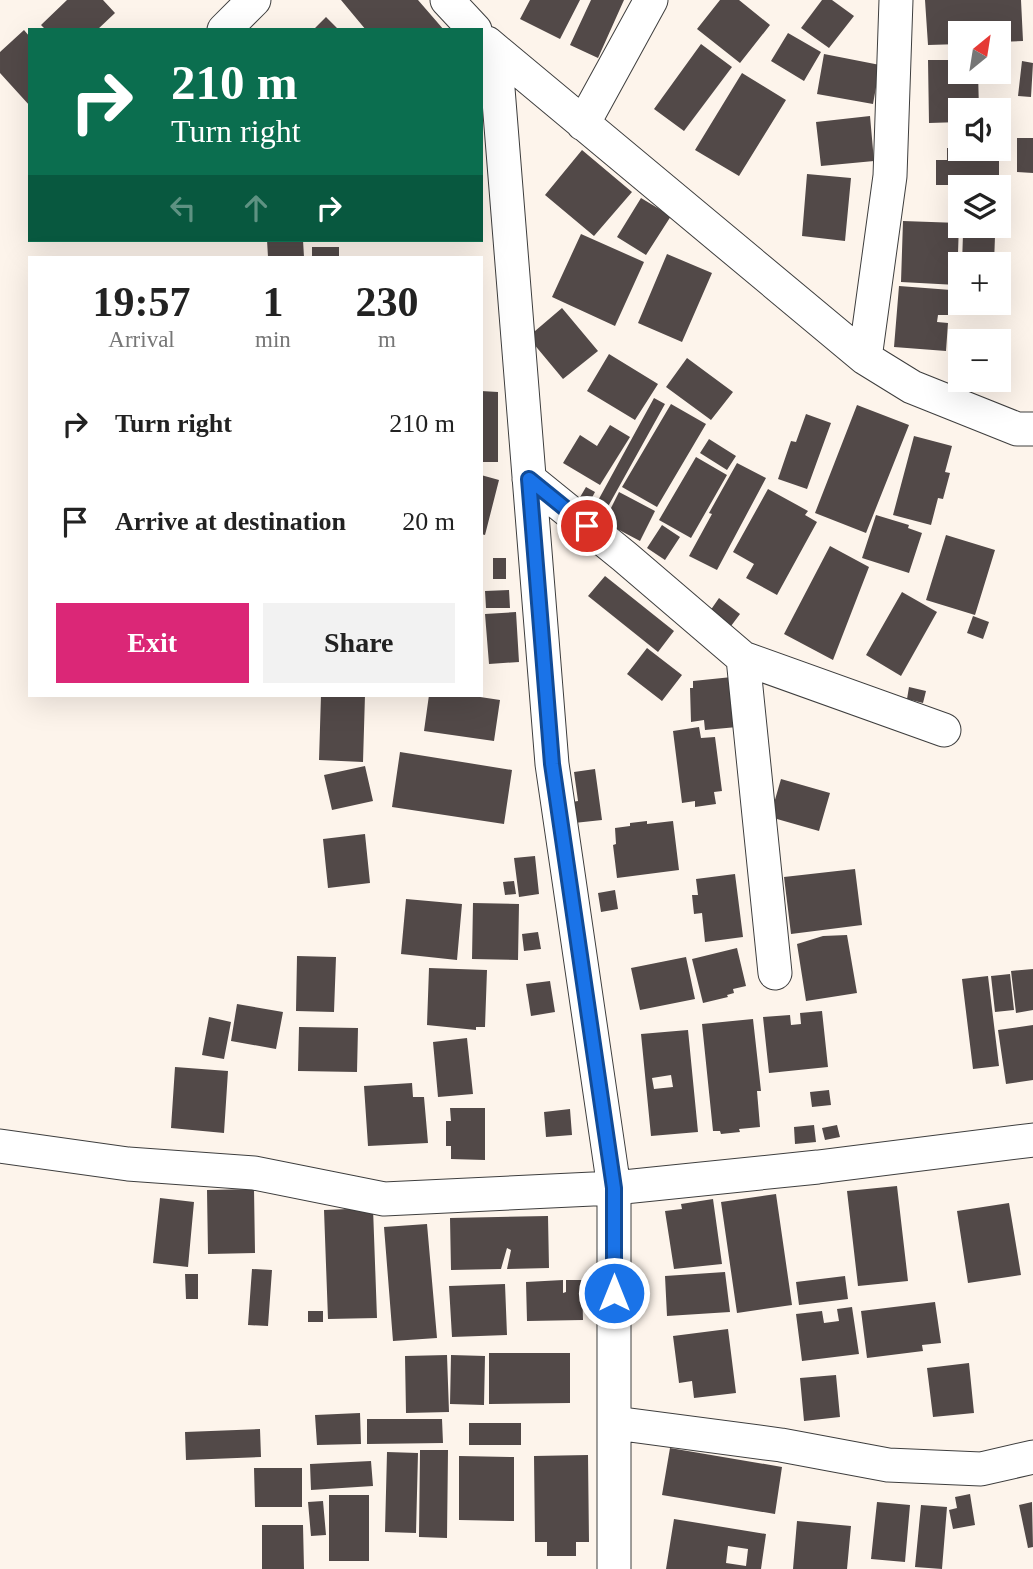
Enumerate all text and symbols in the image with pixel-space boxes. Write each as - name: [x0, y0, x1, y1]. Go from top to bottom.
- north arrow: [948, 21, 1012, 84]
- map controls: [948, 21, 1011, 392]
- text: 210 m: [171, 55, 298, 110]
- icon: right: [56, 56, 147, 147]
- button: sound: [948, 98, 1011, 161]
- text: Turn right: [171, 113, 301, 149]
- button: layers: [948, 175, 1011, 238]
- icon: left: [164, 189, 202, 227]
- icon: ahead: [237, 189, 275, 227]
- icon: right: [310, 189, 348, 227]
- button: +: [948, 252, 1011, 315]
- text: 19:57: [93, 279, 191, 325]
- text: 1: [262, 279, 283, 325]
- text: 230: [355, 279, 418, 325]
- text: Arrival: [108, 327, 175, 352]
- text: min: [255, 327, 291, 352]
- text: m: [378, 327, 396, 352]
- button: −: [948, 329, 1011, 392]
- icon: right: [56, 405, 94, 443]
- text: Turn right: [115, 409, 232, 438]
- text: 210 m: [389, 409, 455, 438]
- pin: [557, 496, 617, 556]
- icon: arrive: [56, 503, 94, 541]
- text: Arrive at destination: [115, 507, 346, 536]
- text: 20 m: [402, 507, 455, 536]
- icon: arrive: [568, 507, 606, 545]
- button: Exit: [56, 603, 249, 683]
- button: Share: [263, 603, 455, 683]
- position arrow: [577, 1256, 651, 1330]

